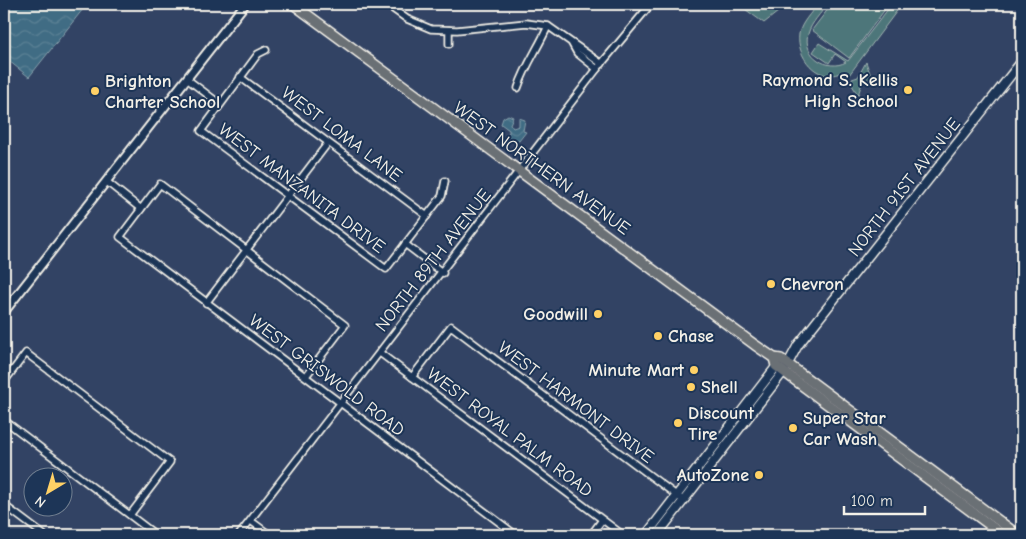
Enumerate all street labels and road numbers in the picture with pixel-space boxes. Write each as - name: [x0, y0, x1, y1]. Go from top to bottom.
- street label: WEST LOMA LANE: [277, 82, 406, 187]
- street label: WEST NORTHERN AVENUE: [449, 97, 634, 240]
- street label: NORTH 91ST AVENUE: [844, 114, 965, 261]
- street label: WEST MANZANITA DRIVE: [214, 119, 389, 258]
- street label: NORTH 89TH AVENUE: [371, 185, 496, 336]
- street label: WEST GRISWOLD ROAD: [245, 310, 409, 441]
- street label: WEST HARMONT DRIVE: [494, 337, 658, 468]
- street label: WEST ROYAL PALM ROAD: [423, 363, 597, 502]

